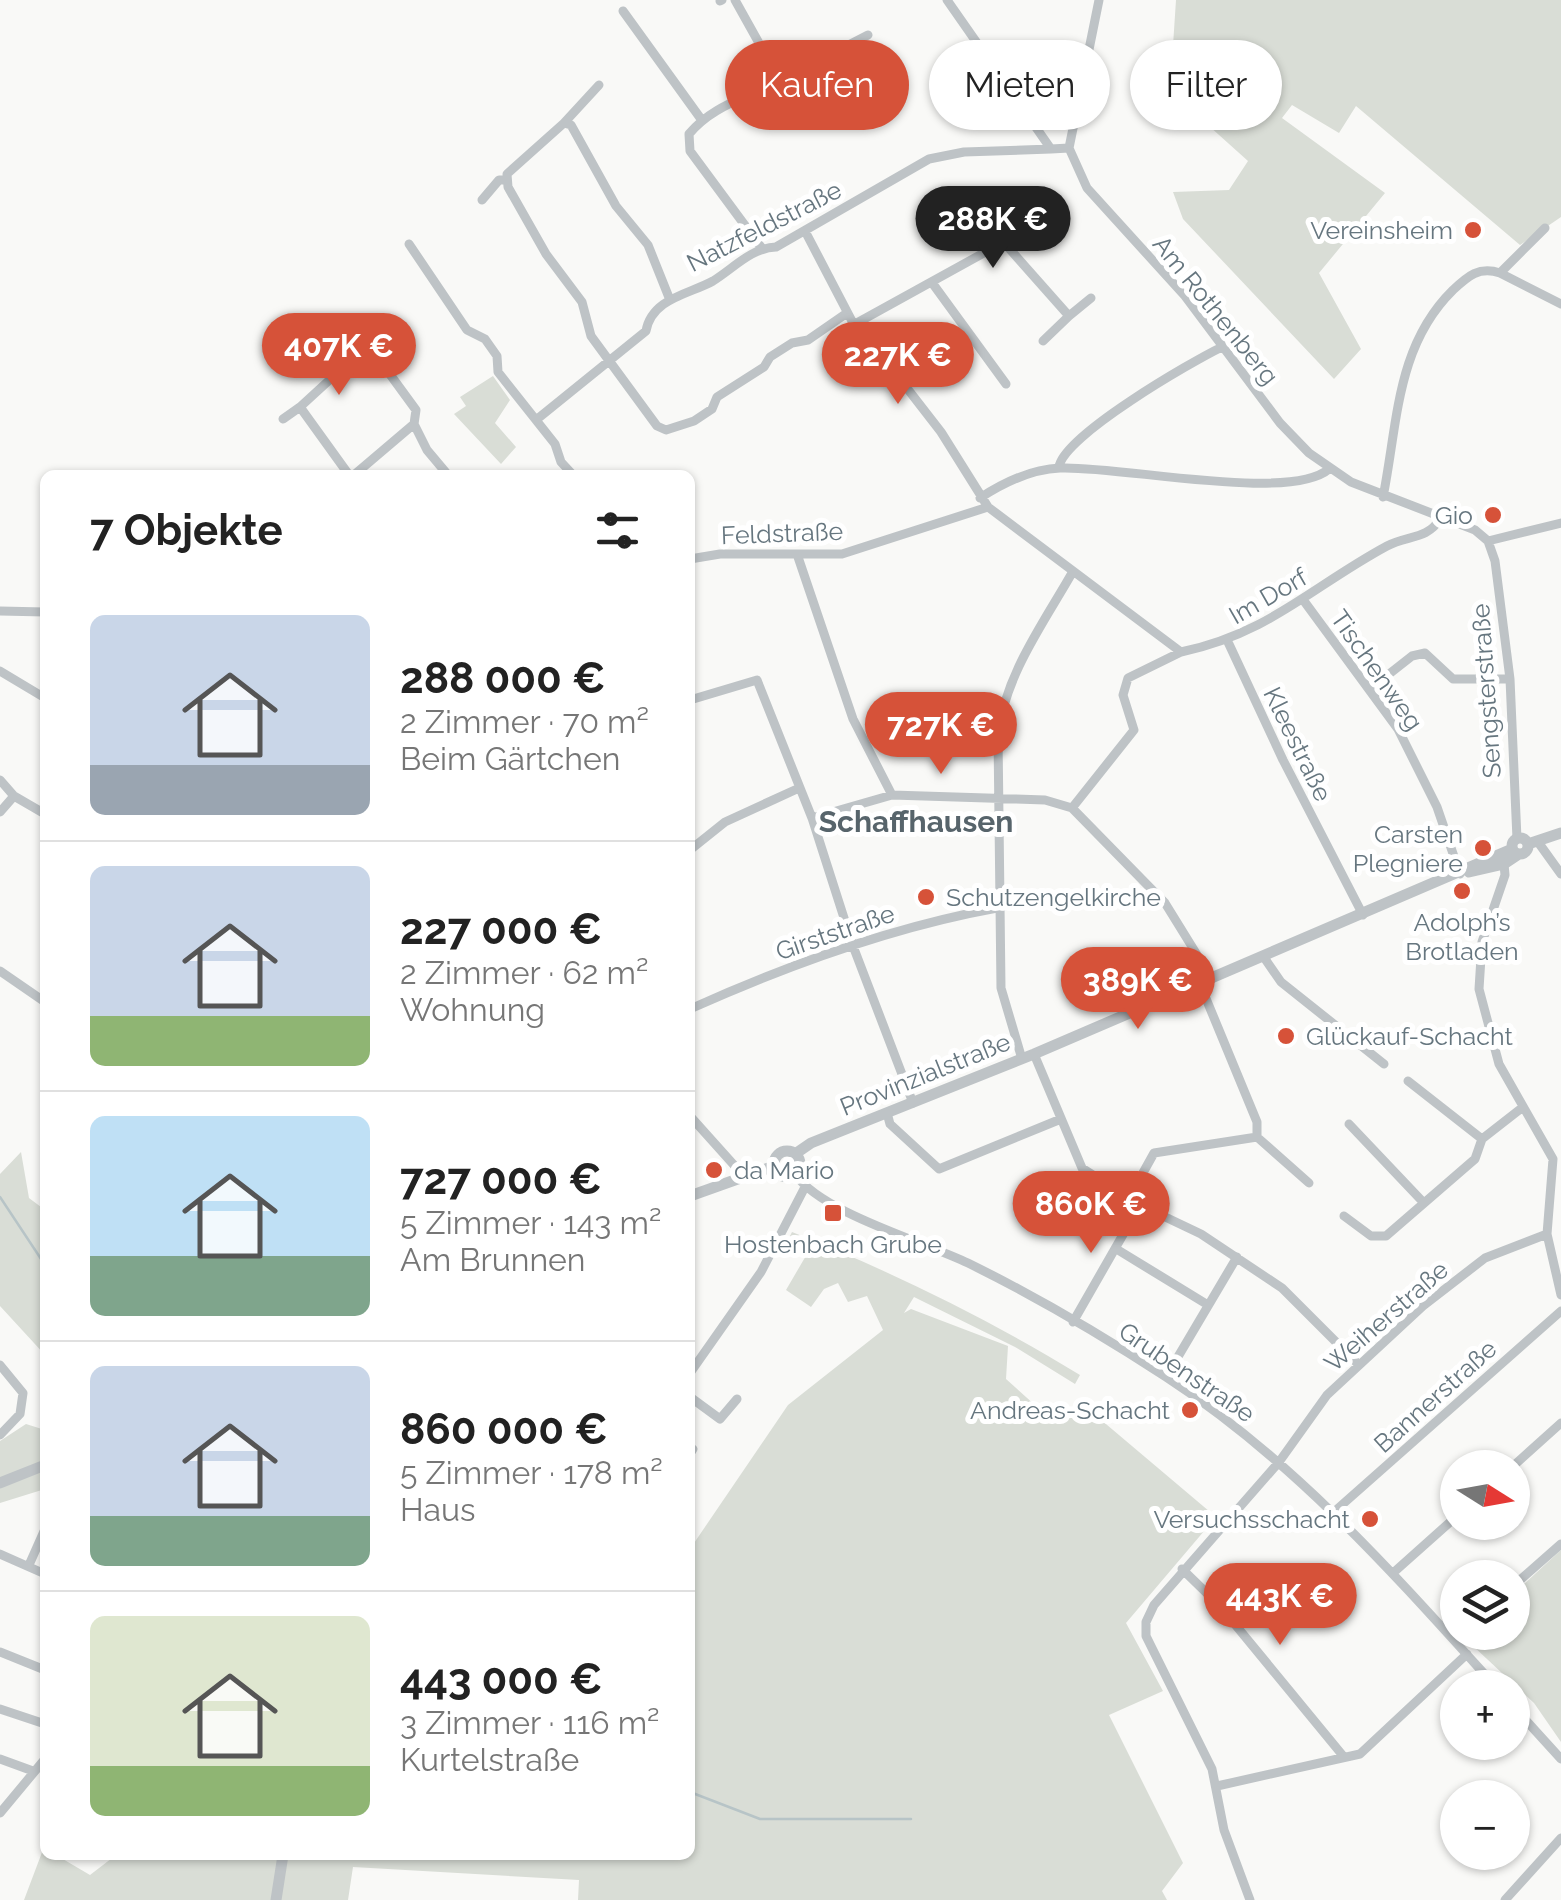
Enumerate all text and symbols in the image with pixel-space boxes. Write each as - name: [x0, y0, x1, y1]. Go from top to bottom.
- chip: Kaufen: [725, 40, 909, 130]
- chip: Mieten: [929, 40, 1110, 130]
- chip: Filter: [1130, 40, 1282, 130]
- street label: Natzfeldstraße: [682, 174, 846, 278]
- pin: 288K €: [912, 186, 1074, 271]
- text: 288K €: [938, 200, 1048, 237]
- place label: Vereinsheim: [1310, 215, 1453, 245]
- marker: Vereinsheim: [1462, 219, 1484, 241]
- street label: Am Rothenberg: [1147, 229, 1285, 391]
- pin: 407K €: [258, 313, 420, 398]
- pin: 227K €: [817, 322, 979, 407]
- text: 407K €: [284, 327, 394, 364]
- text: 227K €: [844, 336, 952, 373]
- place label: Gio: [1435, 500, 1473, 530]
- icon: filters: [590, 503, 645, 558]
- marker: Gio: [1482, 504, 1504, 526]
- text: 7 Objekte: [90, 506, 283, 555]
- street label: Feldstraße: [720, 516, 844, 550]
- street label: Im Dorf: [1224, 561, 1314, 630]
- street label: Sengsterstraße: [1465, 603, 1507, 779]
- street label: Tischenweg: [1325, 604, 1429, 736]
- text: 288 000 €: [400, 654, 605, 703]
- icon: home: [170, 655, 290, 775]
- street label: Kleestraße: [1257, 682, 1339, 806]
- pin: 727K €: [860, 692, 1022, 777]
- text: 2 Zimmer · 70 m²: [400, 703, 649, 740]
- text: 727K €: [887, 706, 995, 743]
- text: Beim Gärtchen: [400, 740, 620, 777]
- district label: Schaffhausen: [819, 804, 1013, 839]
- place label: Carsten Plegniere: [1353, 819, 1463, 878]
- marker: Carsten Plegniere: [1472, 837, 1494, 859]
- marker: Adolph’s Brotladen: [1451, 880, 1473, 902]
- place label: Schutzengelkirche: [946, 882, 1161, 912]
- marker: Schutzengelkirche: [915, 886, 937, 908]
- street label: Girststraße: [772, 898, 898, 966]
- text: 227 000 €: [400, 905, 602, 954]
- icon: home: [170, 906, 290, 1026]
- place label: Adolph’s Brotladen: [1405, 907, 1519, 966]
- pin: 389K €: [1057, 947, 1219, 1032]
- text: 2 Zimmer · 62 m²: [400, 954, 648, 991]
- text: 389K €: [1083, 961, 1193, 998]
- text: Wohnung: [400, 991, 545, 1028]
- place label: Glückauf-Schacht: [1306, 1021, 1513, 1051]
- marker: Glückauf-Schacht: [1275, 1025, 1297, 1047]
- street label: Provinzialstraße: [835, 1026, 1015, 1122]
- text: 727 000 €: [400, 1155, 602, 1204]
- place label: da Mario: [734, 1155, 834, 1185]
- icon: home: [170, 1156, 290, 1276]
- marker: da Mario: [703, 1159, 725, 1181]
- pin: 860K €: [1010, 1171, 1172, 1256]
- text: 860K €: [1035, 1185, 1147, 1222]
- marker: Hostenbach Grube: [822, 1202, 844, 1224]
- text: 5 Zimmer · 143 m²: [400, 1204, 661, 1241]
- place label: Hostenbach Grube: [724, 1229, 942, 1259]
- text: Am Brunnen: [400, 1241, 586, 1278]
- street label: Weiherstraße: [1318, 1254, 1454, 1378]
- street label: Grubenstraße: [1113, 1316, 1261, 1428]
- street label: Bannerstraße: [1368, 1333, 1502, 1459]
- place label: Andreas-Schacht: [970, 1395, 1171, 1425]
- marker: Andreas-Schacht: [1179, 1399, 1201, 1421]
- text: 860 000 €: [400, 1405, 608, 1454]
- icon: home: [170, 1406, 290, 1526]
- north arrow: [1440, 1450, 1530, 1540]
- map controls: [1440, 1450, 1530, 1870]
- text: 5 Zimmer · 178 m²: [400, 1454, 663, 1491]
- text: Haus: [400, 1491, 475, 1528]
- place label: Versuchsschacht: [1153, 1504, 1351, 1534]
- marker: Versuchsschacht: [1359, 1508, 1381, 1530]
- button: layers: [1440, 1560, 1530, 1650]
- pin: 443K €: [1199, 1563, 1361, 1648]
- text: 443K €: [1226, 1577, 1334, 1614]
- text: 443 000 €: [400, 1655, 602, 1704]
- icon: home: [170, 1656, 290, 1776]
- button: +: [1440, 1670, 1530, 1760]
- text: 3 Zimmer · 116 m²: [400, 1704, 659, 1741]
- text: Kurtelstraße: [400, 1741, 579, 1778]
- button: −: [1440, 1780, 1530, 1870]

